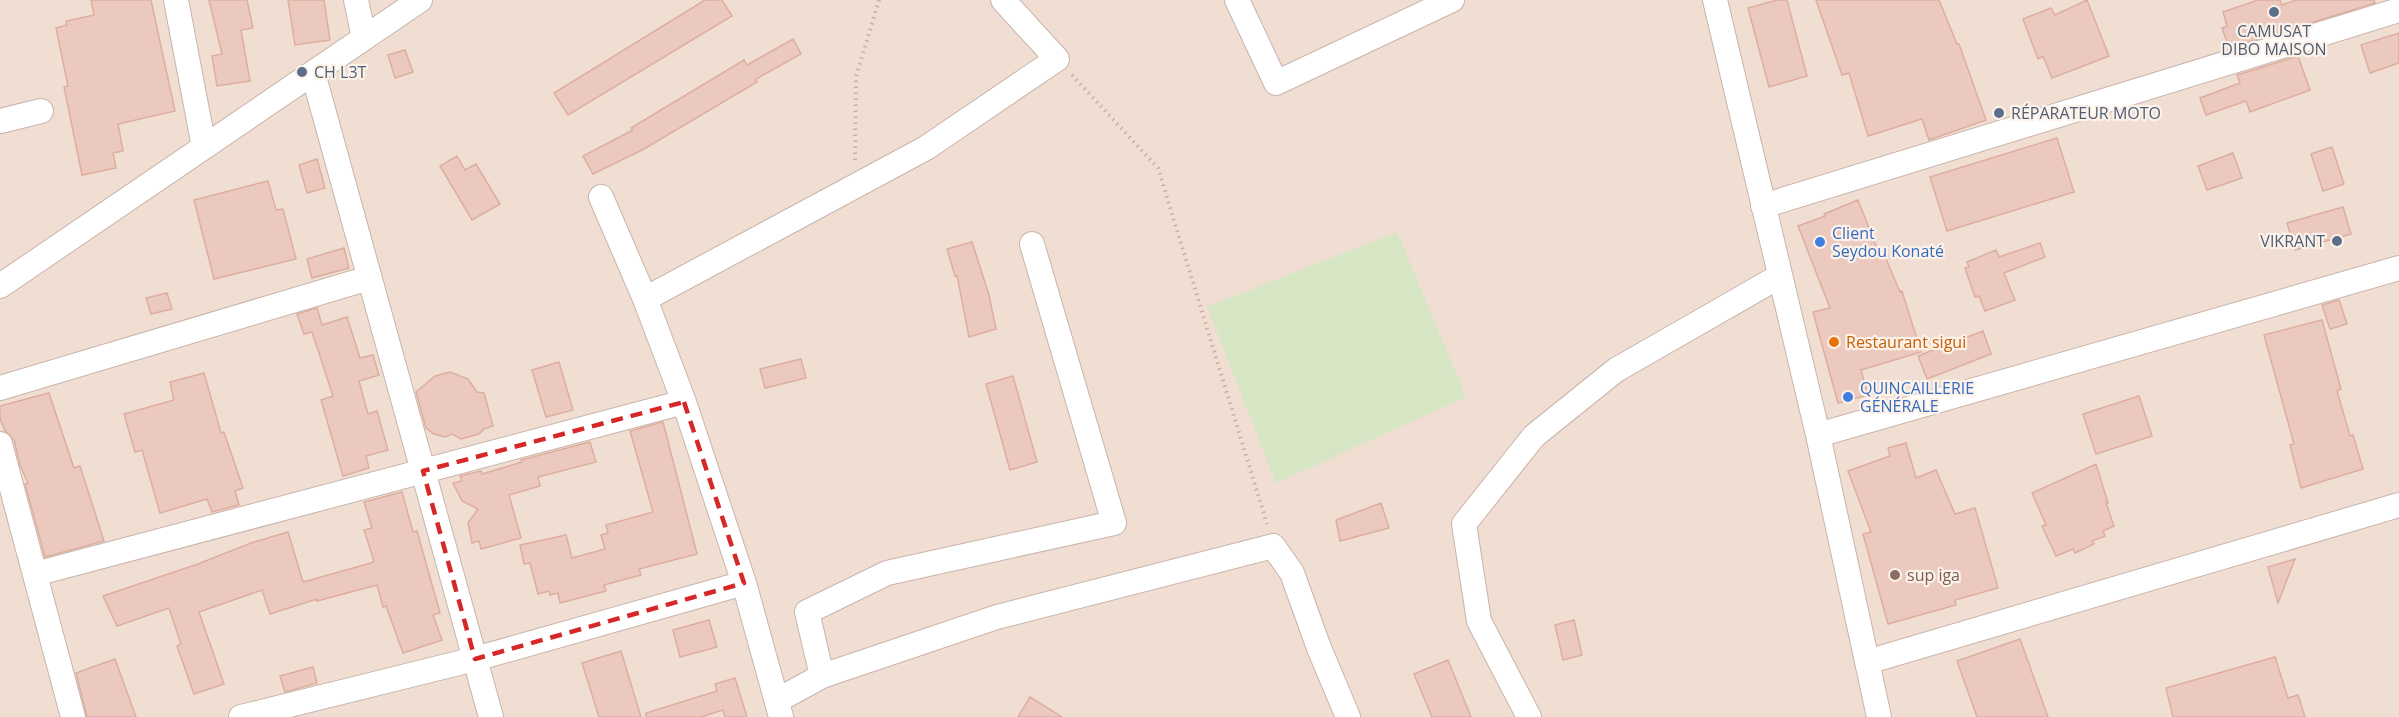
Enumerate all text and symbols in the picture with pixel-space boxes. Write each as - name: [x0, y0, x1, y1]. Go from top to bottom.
- marker: CAMUSAT DIBO MAISON: [2267, 5, 2281, 19]
- place label: CAMUSAT DIBO MAISON: [2221, 20, 2327, 60]
- place label: CH L3T: [314, 61, 367, 83]
- marker: CH L3T: [295, 65, 309, 79]
- place label: RÉPARATEUR MOTO: [2011, 102, 2161, 124]
- marker: RÉPARATEUR MOTO: [1992, 106, 2006, 120]
- place label: Client Seydou Konaté: [1832, 222, 1944, 262]
- place label: VIKRANT: [2260, 230, 2325, 252]
- marker: VIKRANT: [2330, 234, 2344, 248]
- marker: Client Seydou Konaté: [1813, 235, 1827, 249]
- place label: Restaurant sigui: [1846, 331, 1966, 353]
- marker: Restaurant sigui: [1827, 335, 1841, 349]
- place label: QUINCAILLERIE GÉNÉRALE: [1860, 377, 1974, 417]
- marker: QUINCAILLERIE GÉNÉRALE: [1841, 390, 1855, 404]
- place label: sup iga: [1907, 564, 1960, 586]
- marker: sup iga: [1888, 568, 1902, 582]

